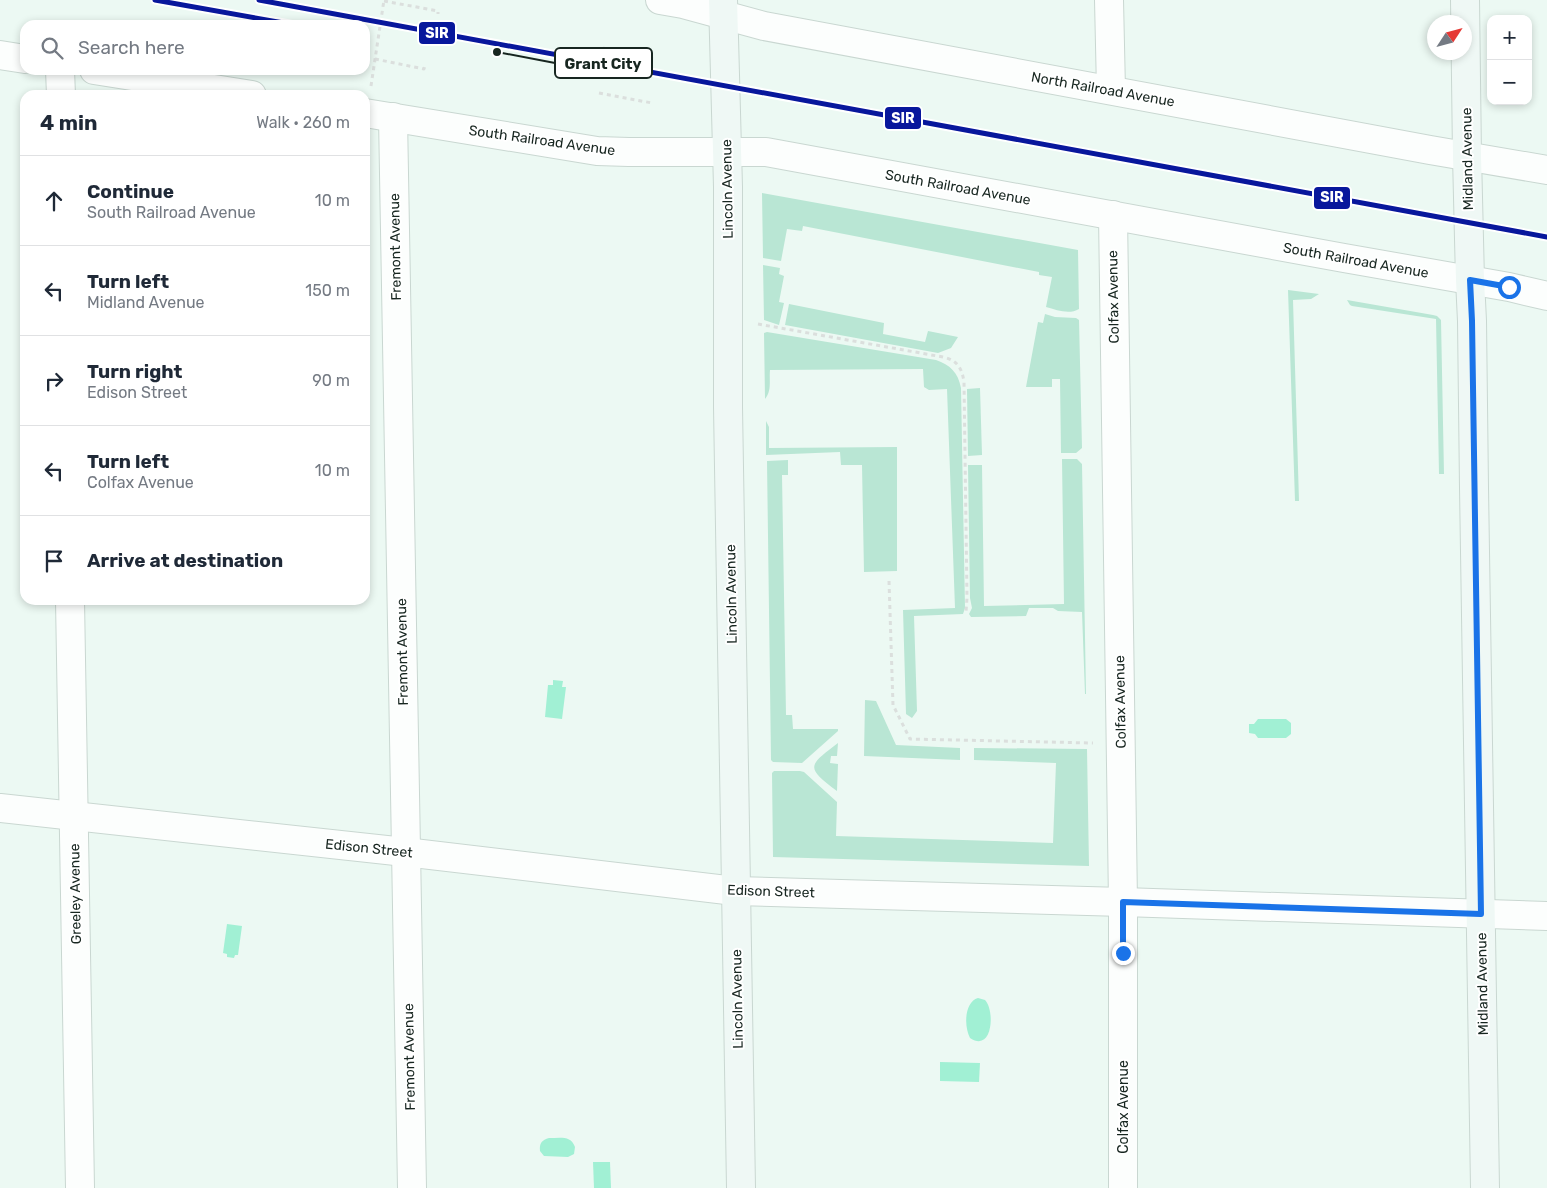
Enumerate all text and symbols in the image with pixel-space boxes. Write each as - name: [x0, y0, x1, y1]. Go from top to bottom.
- north arrow: [1427, 15, 1472, 60]
- map controls: [1487, 15, 1532, 105]
- button: +: [1487, 15, 1532, 60]
- search box: [20, 20, 370, 75]
- line badge: SIR: [418, 21, 456, 45]
- text: SIR: [425, 25, 449, 42]
- icon: search: [38, 34, 66, 62]
- text: Search here: [78, 36, 185, 59]
- callout: Grant City: [555, 48, 652, 78]
- text: Grant City: [565, 55, 641, 73]
- button: −: [1487, 60, 1532, 105]
- street label: North Railroad Avenue: [1030, 68, 1176, 111]
- line badge: SIR: [884, 106, 922, 130]
- street label: Midland Avenue: [1458, 107, 1477, 211]
- text: 4 min: [40, 110, 98, 135]
- text: SIR: [891, 110, 915, 127]
- text: Walk · 260 m: [256, 113, 350, 132]
- street label: South Railroad Avenue: [468, 122, 616, 159]
- street label: Lincoln Avenue: [718, 139, 737, 239]
- street label: South Railroad Avenue: [884, 166, 1032, 209]
- text: Continue: [87, 180, 174, 203]
- line badge: SIR: [1313, 186, 1351, 210]
- icon: ahead: [40, 187, 68, 215]
- text: SIR: [1320, 189, 1344, 206]
- text: 10 m: [315, 191, 350, 210]
- street label: Fremont Avenue: [386, 193, 405, 301]
- text: South Railroad Avenue: [87, 203, 256, 222]
- street label: South Railroad Avenue: [1282, 239, 1430, 282]
- street label: Colfax Avenue: [1104, 250, 1123, 344]
- text: Turn left: [87, 270, 169, 293]
- route start: [1498, 276, 1521, 299]
- icon: left: [40, 277, 68, 305]
- text: 150 m: [305, 281, 350, 300]
- text: Midland Avenue: [87, 293, 205, 312]
- text: Turn right: [87, 360, 182, 383]
- icon: right: [40, 367, 68, 395]
- text: 90 m: [312, 371, 350, 390]
- text: Edison Street: [87, 383, 187, 402]
- text: Turn left: [87, 450, 169, 473]
- icon: left: [40, 457, 68, 485]
- text: 10 m: [315, 461, 350, 480]
- text: Colfax Avenue: [87, 473, 194, 492]
- street label: Lincoln Avenue: [722, 544, 741, 644]
- icon: arrive: [40, 547, 68, 575]
- text: Arrive at destination: [87, 549, 283, 572]
- street label: Fremont Avenue: [393, 598, 412, 706]
- street label: Colfax Avenue: [1111, 655, 1130, 749]
- street label: Edison Street: [324, 835, 414, 862]
- street label: Greeley Avenue: [66, 843, 85, 945]
- street label: Edison Street: [727, 881, 816, 902]
- street label: Midland Avenue: [1473, 932, 1492, 1036]
- route end: [1112, 942, 1135, 965]
- street label: Lincoln Avenue: [728, 949, 747, 1049]
- street label: Fremont Avenue: [400, 1003, 419, 1111]
- street label: Colfax Avenue: [1115, 1060, 1132, 1154]

